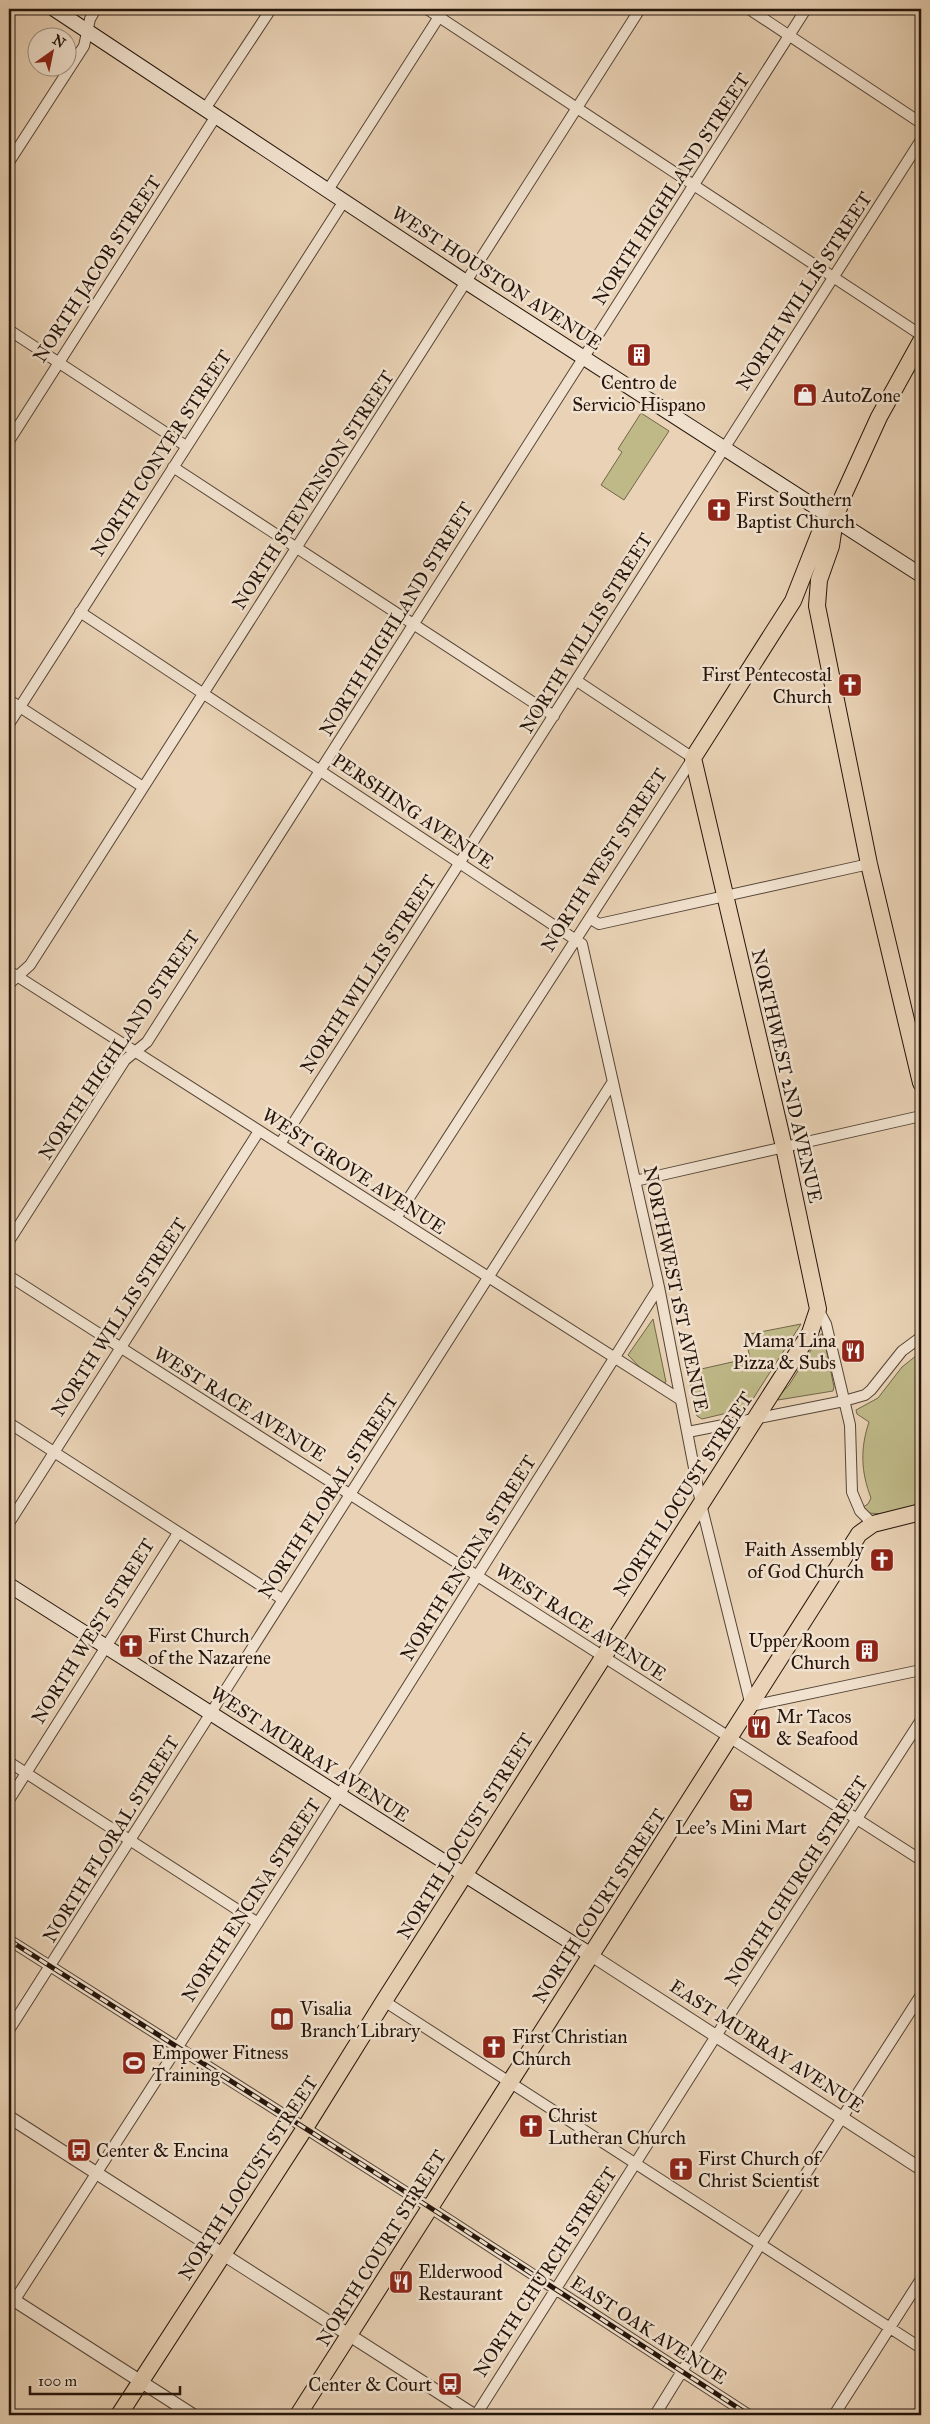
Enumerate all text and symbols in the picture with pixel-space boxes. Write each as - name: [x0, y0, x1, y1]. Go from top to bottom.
- north arrow: [28, 28, 78, 78]
- text: N: [49, 31, 69, 52]
- street label: NORTH HIGHLAND STREET: [587, 69, 755, 309]
- street label: NORTH JACOB STREET: [28, 171, 167, 367]
- street label: NORTH WILLIS STREET: [731, 188, 877, 394]
- street label: WEST HOUSTON AVENUE: [387, 201, 607, 355]
- building icon: Centro de Servicio Hispano: [626, 342, 652, 368]
- street label: NORTH CONYER STREET: [86, 346, 236, 560]
- street label: NORTH STEVENSON STREET: [227, 366, 399, 614]
- place label: Centro de Servicio Hispano: [572, 371, 706, 416]
- shop icon: AutoZone: [792, 382, 818, 408]
- place label: AutoZone: [821, 384, 901, 407]
- place label: First Southern Baptist Church: [736, 488, 855, 533]
- church icon: First Southern Baptist Church: [706, 497, 732, 523]
- street label: NORTH HIGHLAND STREET: [314, 498, 478, 740]
- street label: NORTH WILLIS STREET: [515, 529, 657, 737]
- place label: First Pentecostal Church: [702, 663, 833, 708]
- church icon: First Pentecostal Church: [837, 672, 863, 698]
- street label: PERSHING AVENUE: [328, 748, 499, 874]
- street label: NORTH WEST STREET: [536, 764, 672, 956]
- street label: NORTH WILLIS STREET: [295, 871, 441, 1077]
- street label: NORTH HIGHLAND STREET: [34, 926, 204, 1164]
- street label: NORTHWEST 2ND AVENUE: [747, 947, 828, 1206]
- street label: WEST GROVE AVENUE: [258, 1103, 450, 1239]
- street label: NORTHWEST 1ST AVENUE: [639, 1164, 713, 1414]
- street label: NORTH WILLIS STREET: [46, 1214, 192, 1420]
- place label: Mama Lina Pizza & Subs: [733, 1329, 837, 1374]
- restaurant icon: Mama Lina Pizza & Subs: [840, 1338, 866, 1364]
- street label: WEST RACE AVENUE: [150, 1342, 331, 1467]
- street label: NORTH LOCUST STREET: [608, 1388, 758, 1600]
- street label: NORTH FLORAL STREET: [253, 1389, 403, 1603]
- street label: NORTH ENCINA STREET: [395, 1451, 541, 1665]
- street label: NORTH WEST STREET: [27, 1534, 159, 1728]
- place label: Faith Assembly of God Church: [744, 1538, 865, 1583]
- church icon: Faith Assembly of God Church: [869, 1547, 895, 1573]
- street label: WEST RACE AVENUE: [491, 1558, 671, 1686]
- place label: First Church of the Nazarene: [148, 1624, 271, 1669]
- place label: Upper Room Church: [749, 1629, 850, 1674]
- church icon: First Church of the Nazarene: [118, 1633, 144, 1659]
- building icon: Upper Room Church: [854, 1638, 880, 1664]
- street label: WEST MURRAY AVENUE: [206, 1681, 414, 1827]
- place label: Mr Tacos & Seafood: [776, 1705, 859, 1750]
- restaurant icon: Mr Tacos & Seafood: [746, 1714, 772, 1740]
- street label: NORTH LOCUST STREET: [392, 1729, 538, 1943]
- street label: NORTH FLORAL STREET: [38, 1731, 184, 1947]
- street label: NORTH CHURCH STREET: [720, 1772, 872, 1990]
- supermarket icon: Lee's Mini Mart: [728, 1787, 754, 1813]
- street label: NORTH ENCINA STREET: [177, 1794, 325, 2006]
- street label: NORTH COURT STREET: [528, 1805, 670, 2007]
- place label: Lee's Mini Mart: [675, 1816, 807, 1839]
- street label: EAST MURRAY AVENUE: [665, 1975, 869, 2118]
- place label: Visalia Branch Library: [299, 1997, 421, 2042]
- library icon: Visalia Branch Library: [269, 2006, 295, 2032]
- place label: First Christian Church: [512, 2025, 628, 2070]
- church icon: First Christian Church: [481, 2034, 507, 2060]
- place label: Empower Fitness Training: [152, 2041, 289, 2087]
- sports icon: Empower Fitness Training: [121, 2050, 147, 2076]
- street label: NORTH LOCUST STREET: [173, 2072, 323, 2284]
- place label: Christ Lutheran Church: [548, 2104, 686, 2149]
- church icon: Christ Lutheran Church: [518, 2113, 544, 2139]
- bus stop icon: Center & Encina: [66, 2137, 92, 2163]
- place label: Center & Encina: [96, 2139, 230, 2162]
- street label: NORTH COURT STREET: [311, 2146, 451, 2350]
- place label: First Church of Christ Scientist: [698, 2147, 822, 2192]
- church icon: First Church of Christ Scientist: [668, 2156, 694, 2182]
- street label: NORTH CHURCH STREET: [469, 2163, 621, 2381]
- place label: Elderwood Restaurant: [418, 2260, 503, 2305]
- restaurant icon: Elderwood Restaurant: [388, 2269, 414, 2295]
- street label: EAST OAK AVENUE: [566, 2271, 732, 2389]
- scale bar: [30, 2364, 180, 2396]
- bus stop icon: Center & Court: [437, 2371, 463, 2397]
- text: 100 m: [38, 2372, 78, 2390]
- place label: Center & Court: [308, 2373, 432, 2396]

